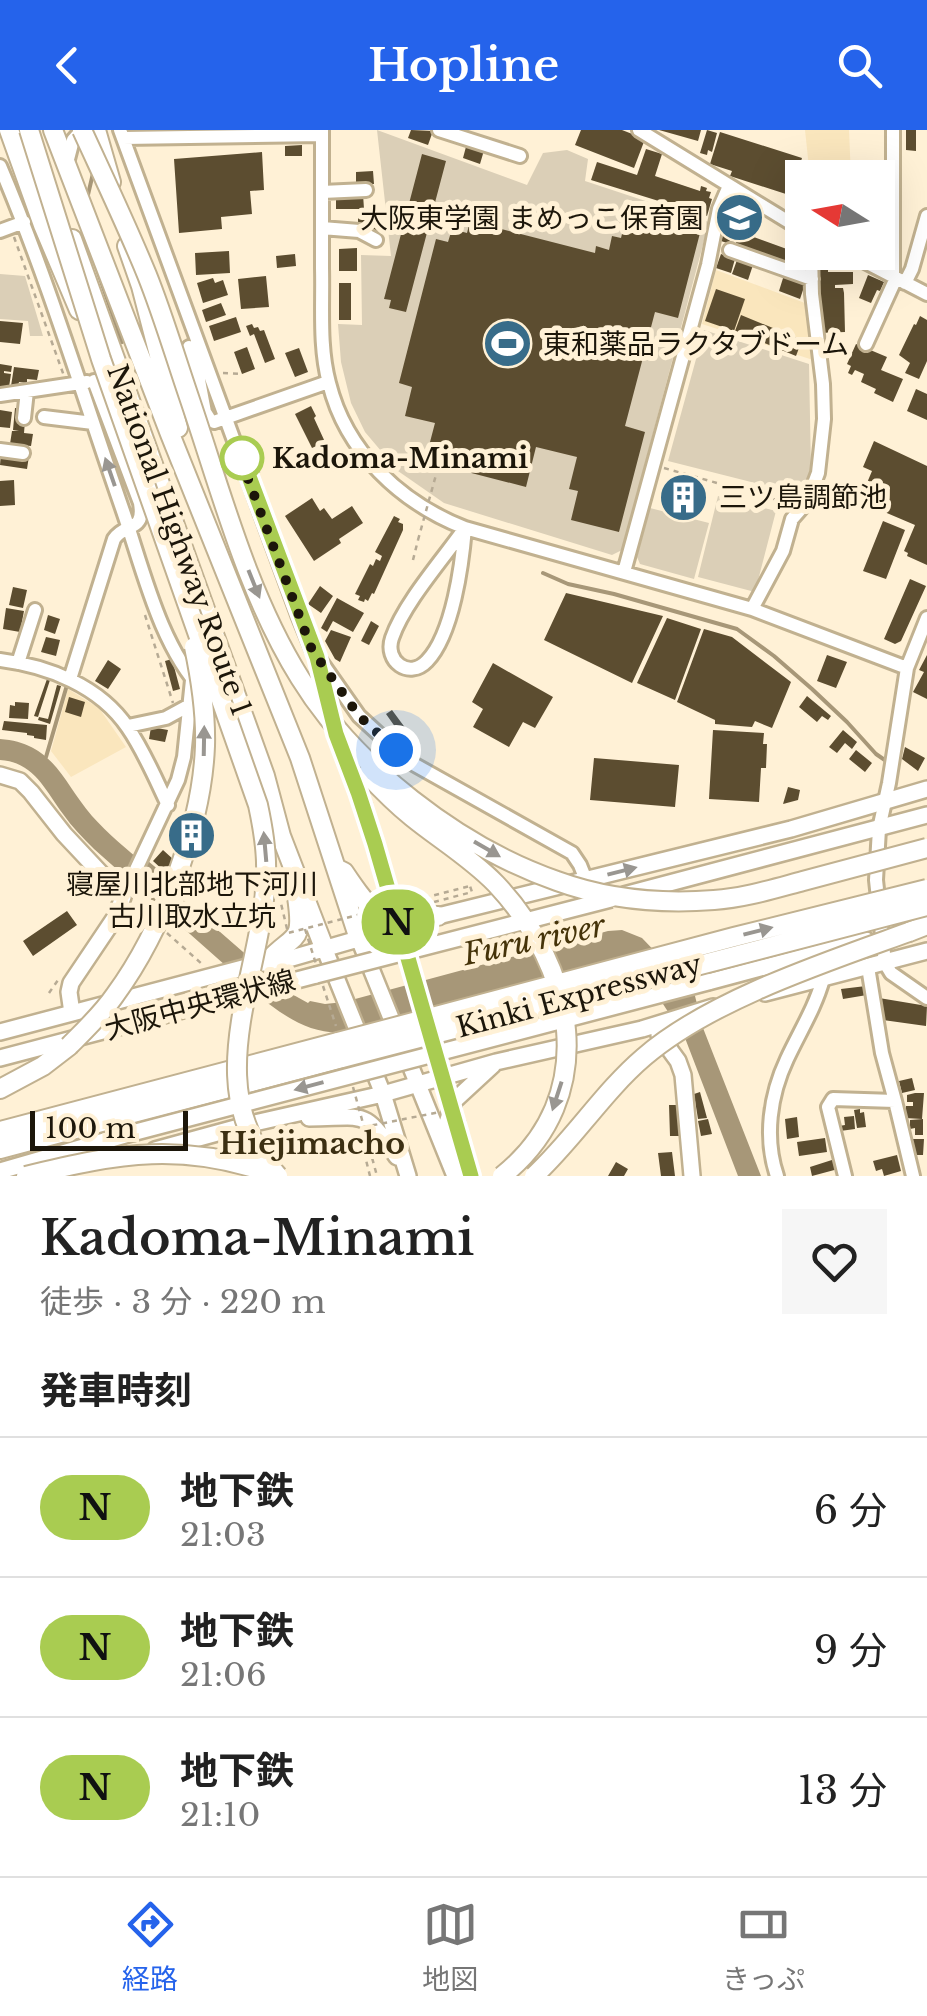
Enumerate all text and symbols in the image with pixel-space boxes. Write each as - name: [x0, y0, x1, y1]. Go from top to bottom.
- text: Hopline: [368, 37, 559, 93]
- icon: back: [40, 38, 95, 93]
- icon: search: [832, 38, 887, 93]
- north arrow: [785, 160, 895, 270]
- map controls: [785, 160, 895, 270]
- school or university icon: 大阪東学園 まめっこ保育園: [713, 192, 765, 244]
- place label: 大阪東学園 まめっこ保育園: [360, 201, 704, 236]
- sports icon: 東和薬品ラクタブドーム: [482, 318, 534, 370]
- place label: 東和薬品ラクタブドーム: [543, 327, 849, 362]
- street label: National Highway Route 1: [99, 360, 259, 720]
- marker: Kadoma-Minami: [221, 437, 263, 479]
- place label: Kadoma-Minami: [272, 441, 528, 476]
- one-way arrow: [101, 457, 116, 487]
- building icon: 三ツ島調節池: [658, 471, 710, 523]
- place label: 三ツ島調節池: [719, 480, 887, 515]
- one-way arrow: [247, 569, 263, 599]
- one-way arrow: [197, 724, 213, 756]
- your location: [371, 725, 421, 775]
- building icon: 寝屋川北部地下河川 古川取水立坑: [166, 810, 218, 862]
- one-way arrow: [256, 831, 272, 862]
- one-way arrow: [473, 839, 501, 857]
- one-way arrow: [607, 862, 638, 878]
- place label: 寝屋川北部地下河川 古川取水立坑: [66, 867, 318, 934]
- line badge: N: [366, 890, 430, 954]
- text: N: [382, 901, 414, 944]
- water label: Furu river: [459, 907, 610, 973]
- one-way arrow: [743, 923, 774, 939]
- street label: Kinki Expressway: [452, 946, 706, 1046]
- street label: 大阪中央環状線: [101, 963, 299, 1047]
- one-way arrow: [293, 1079, 324, 1095]
- one-way arrow: [549, 1081, 564, 1111]
- scale bar: [30, 1106, 188, 1150]
- text: 100 m: [45, 1111, 136, 1146]
- district label: Hiejimacho: [219, 1125, 405, 1162]
- text: Kadoma-Minami: [40, 1208, 474, 1268]
- button: heart: [782, 1209, 887, 1314]
- text: 徒歩 · 3 分 · 220 m: [40, 1282, 326, 1322]
- text: 発車時刻: [40, 1367, 192, 1414]
- text: 地下鉄: [180, 1467, 294, 1514]
- text: N: [79, 1486, 111, 1529]
- text: 6 分: [814, 1487, 887, 1534]
- text: 21:03: [180, 1515, 266, 1555]
- text: 地下鉄: [180, 1607, 294, 1654]
- text: N: [79, 1626, 111, 1669]
- text: 9 分: [814, 1627, 887, 1674]
- text: 21:06: [180, 1655, 267, 1695]
- text: 地下鉄: [180, 1747, 294, 1794]
- text: N: [79, 1766, 111, 1809]
- text: 13 分: [798, 1767, 887, 1814]
- text: 21:10: [180, 1795, 260, 1835]
- tab: 経路: [122, 1897, 178, 1997]
- tab: 地図: [422, 1897, 478, 1997]
- tab: きっぷ: [722, 1897, 805, 1997]

